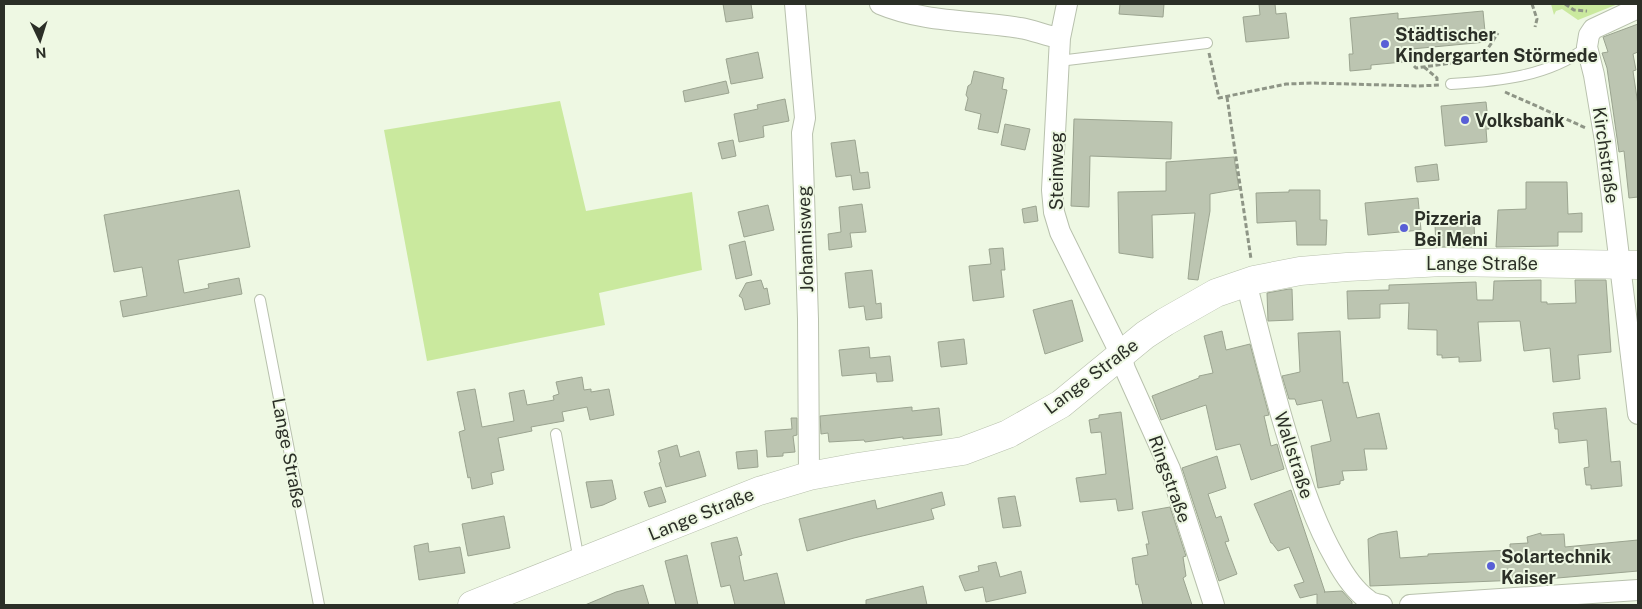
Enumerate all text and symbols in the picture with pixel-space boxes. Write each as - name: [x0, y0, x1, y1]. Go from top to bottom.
- north arrow: [15, 15, 65, 65]
- place label: Städtischer Kindergarten Störmede: [1395, 24, 1598, 66]
- marker: Städtischer Kindergarten Störmede: [1379, 38, 1391, 50]
- text: N: [35, 45, 47, 61]
- street label: Kirchstraße: [1589, 105, 1623, 205]
- place label: Volksbank: [1475, 110, 1565, 131]
- marker: Volksbank: [1459, 114, 1471, 126]
- street label: Steinweg: [1046, 132, 1067, 210]
- street label: Johannisweg: [793, 185, 817, 293]
- place label: Pizzeria Bei Meni: [1414, 208, 1488, 250]
- marker: Pizzeria Bei Meni: [1398, 222, 1410, 234]
- street label: Lange Straße: [1426, 253, 1538, 274]
- street label: Lange Straße: [1040, 334, 1142, 418]
- street label: Lange Straße: [268, 396, 310, 510]
- street label: Wallstraße: [1270, 409, 1318, 501]
- street label: Ringstraße: [1145, 433, 1195, 525]
- street label: Lange Straße: [645, 483, 757, 545]
- place label: Solartechnik Kaiser: [1501, 546, 1612, 588]
- marker: Solartechnik Kaiser: [1485, 560, 1497, 572]

